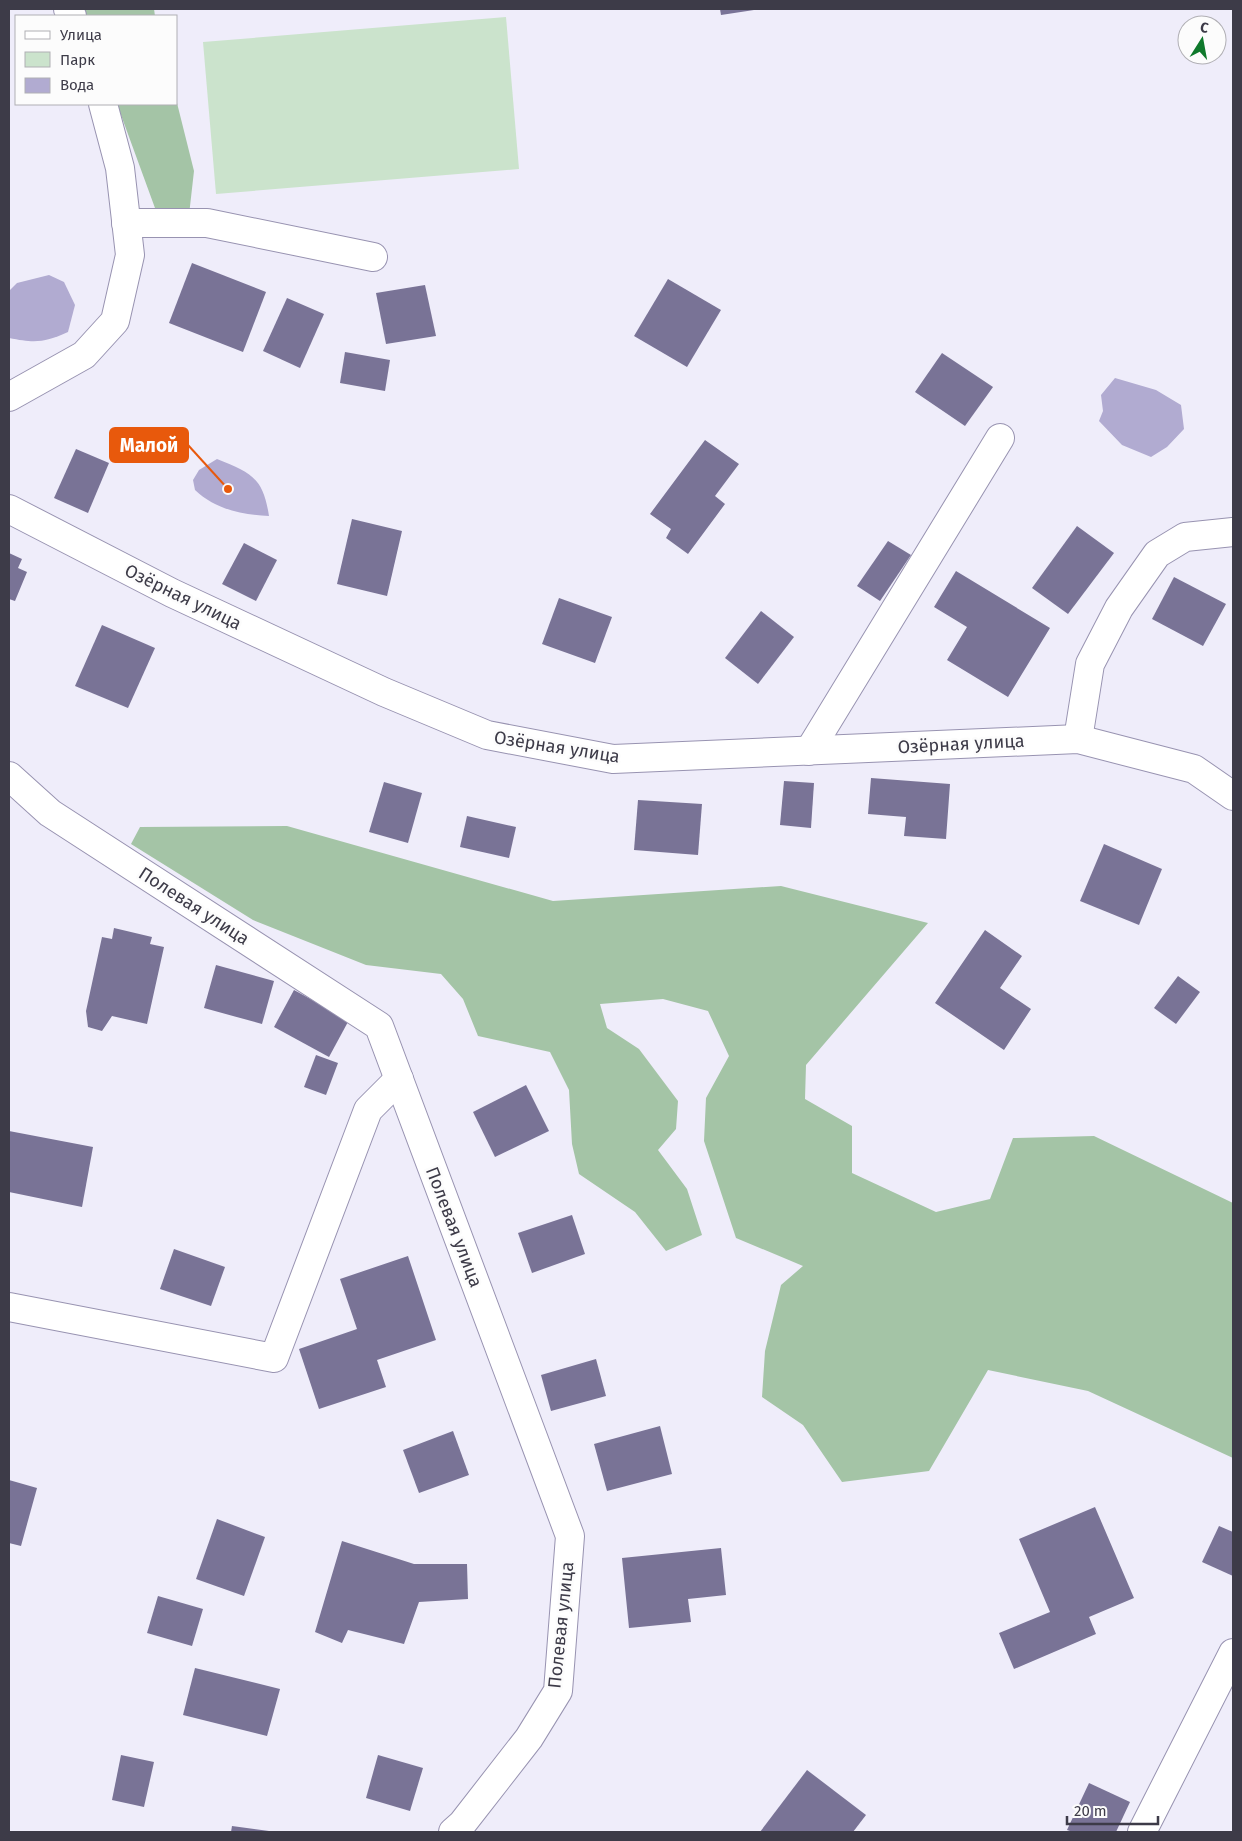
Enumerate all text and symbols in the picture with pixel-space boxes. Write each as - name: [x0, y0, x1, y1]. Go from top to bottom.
- legend: [15, 15, 178, 105]
- north arrow: [1177, 15, 1227, 65]
- text: С: [1199, 19, 1210, 37]
- text: Улица: [60, 26, 102, 44]
- text: Парк: [60, 51, 95, 69]
- text: Вода: [60, 76, 94, 94]
- callout: Малой: [110, 428, 188, 462]
- text: Малой: [120, 434, 178, 457]
- street label: Озёрная улица: [121, 559, 245, 635]
- street label: Озёрная улица: [493, 726, 621, 768]
- street label: Озёрная улица: [897, 730, 1025, 758]
- street label: Полевая улица: [135, 862, 253, 950]
- street label: Полевая улица: [421, 1164, 487, 1290]
- street label: Полевая улица: [543, 1561, 579, 1689]
- scale bar: [1067, 1794, 1158, 1826]
- text: 20 m: [1074, 1802, 1107, 1820]

